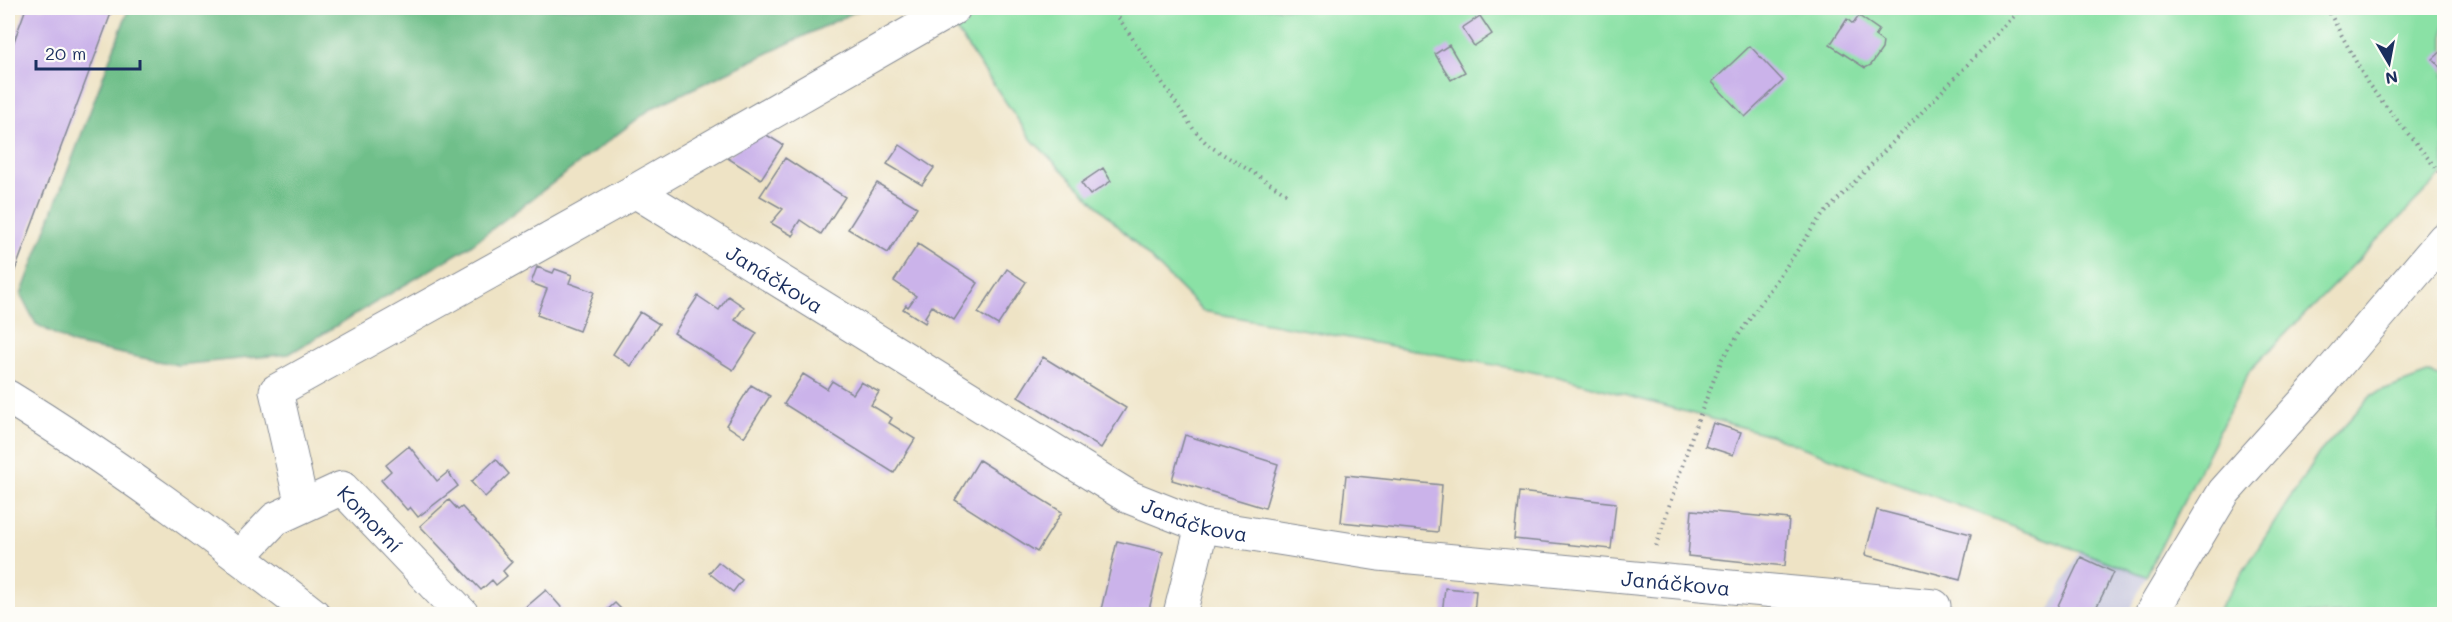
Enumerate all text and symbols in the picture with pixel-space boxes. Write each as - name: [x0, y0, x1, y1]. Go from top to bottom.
- scale bar: [36, 33, 140, 71]
- north arrow: [2359, 33, 2419, 93]
- text: 20 m: [45, 41, 86, 65]
- text: N: [2384, 67, 2400, 90]
- street label: Janáčkova: [722, 238, 829, 318]
- street label: Komorní: [332, 479, 409, 558]
- street label: Janáčkova: [1138, 490, 1250, 547]
- street label: Janáčkova: [1620, 563, 1732, 600]

